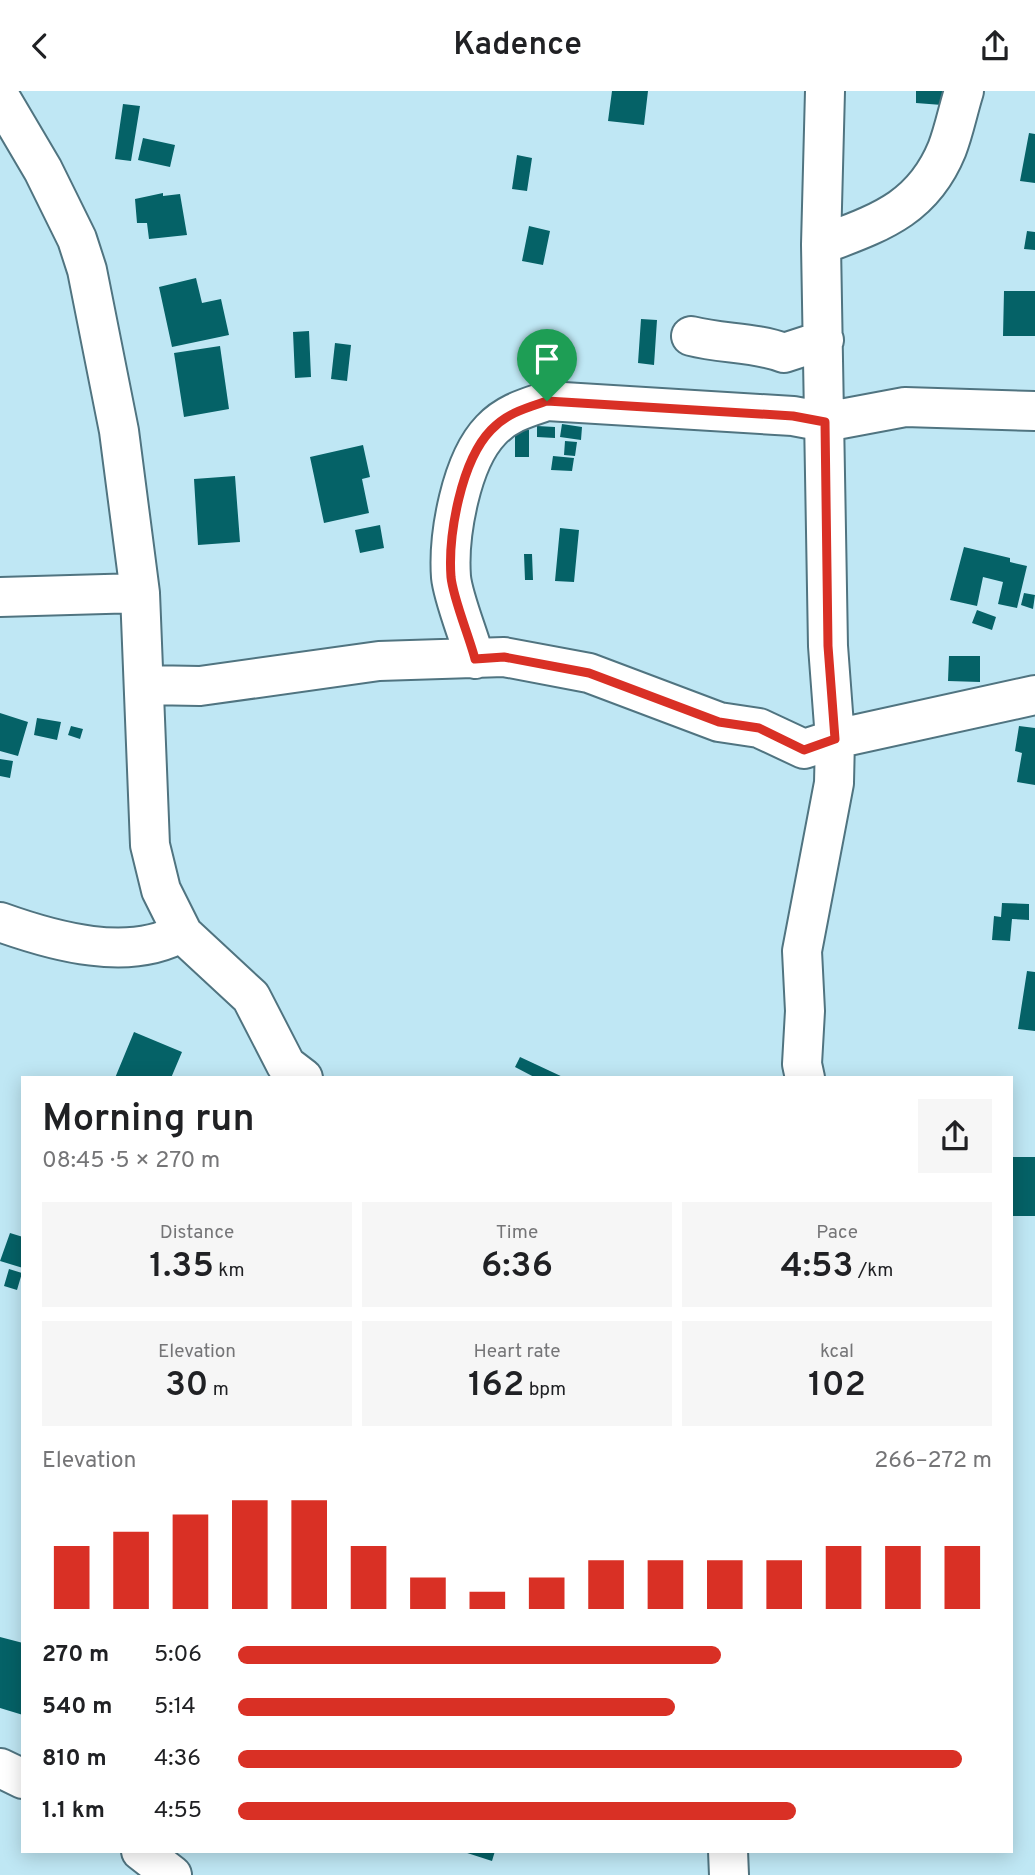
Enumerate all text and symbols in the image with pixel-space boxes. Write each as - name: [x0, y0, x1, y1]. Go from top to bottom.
- text: Kadence: [453, 26, 582, 66]
- icon: back: [21, 27, 59, 65]
- icon: share: [976, 27, 1014, 65]
- pin: [517, 329, 577, 401]
- icon: arrive: [528, 340, 566, 378]
- text: Morning run: [42, 1096, 255, 1145]
- button: share: [918, 1099, 992, 1173]
- text: 08:45 · 5 × 270 m: [42, 1147, 220, 1176]
- text: Distance: [160, 1221, 234, 1245]
- text: Time: [496, 1221, 538, 1245]
- text: Pace: [816, 1221, 858, 1245]
- text: 1.35: [149, 1245, 214, 1289]
- text: 6:36: [481, 1245, 553, 1289]
- text: 4:53: [781, 1245, 854, 1289]
- text: km: [214, 1259, 245, 1283]
- text: /km: [854, 1259, 893, 1283]
- text: Elevation: [158, 1340, 236, 1364]
- text: Heart rate: [474, 1340, 560, 1364]
- text: kcal: [820, 1340, 854, 1364]
- text: 30: [165, 1364, 208, 1408]
- text: 162: [468, 1364, 524, 1408]
- text: 102: [808, 1364, 866, 1408]
- text: m: [208, 1378, 229, 1402]
- text: bpm: [524, 1378, 566, 1402]
- text: Elevation: [42, 1447, 137, 1476]
- text: 266–272 m: [874, 1447, 992, 1476]
- text: 270 m: [42, 1641, 109, 1670]
- text: 5:06: [154, 1641, 202, 1670]
- text: 540 m: [42, 1693, 112, 1722]
- text: 5:14: [154, 1693, 196, 1722]
- text: 810 m: [42, 1745, 107, 1774]
- text: 4:36: [154, 1745, 201, 1774]
- text: 1.1 km: [42, 1797, 105, 1826]
- text: 4:55: [154, 1797, 202, 1826]

